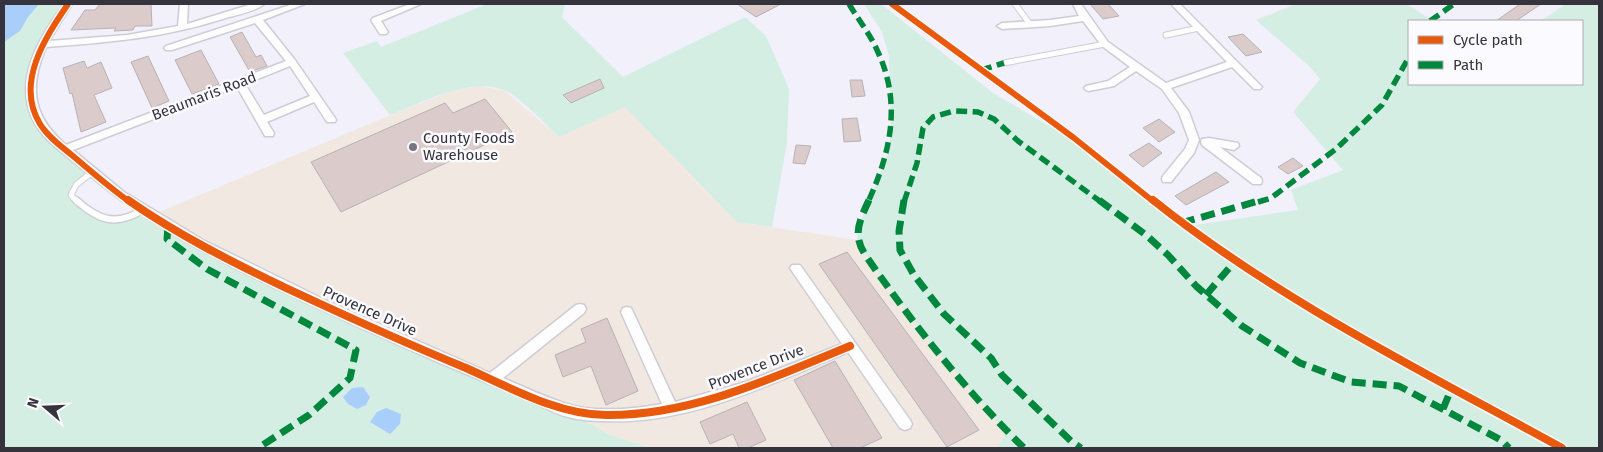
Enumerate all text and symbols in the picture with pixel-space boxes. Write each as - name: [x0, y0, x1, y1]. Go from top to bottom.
- legend: [1408, 20, 1583, 85]
- text: Cycle path: [1453, 31, 1523, 49]
- text: Path: [1453, 56, 1483, 74]
- street label: Beaumaris Road: [149, 68, 259, 124]
- place label: County Foods Warehouse: [423, 129, 514, 164]
- marker: County Foods Warehouse: [407, 141, 419, 153]
- street label: Provence Drive: [320, 282, 420, 340]
- street label: Provence Drive: [706, 341, 806, 393]
- north arrow: [20, 382, 70, 432]
- text: N: [24, 396, 43, 410]

